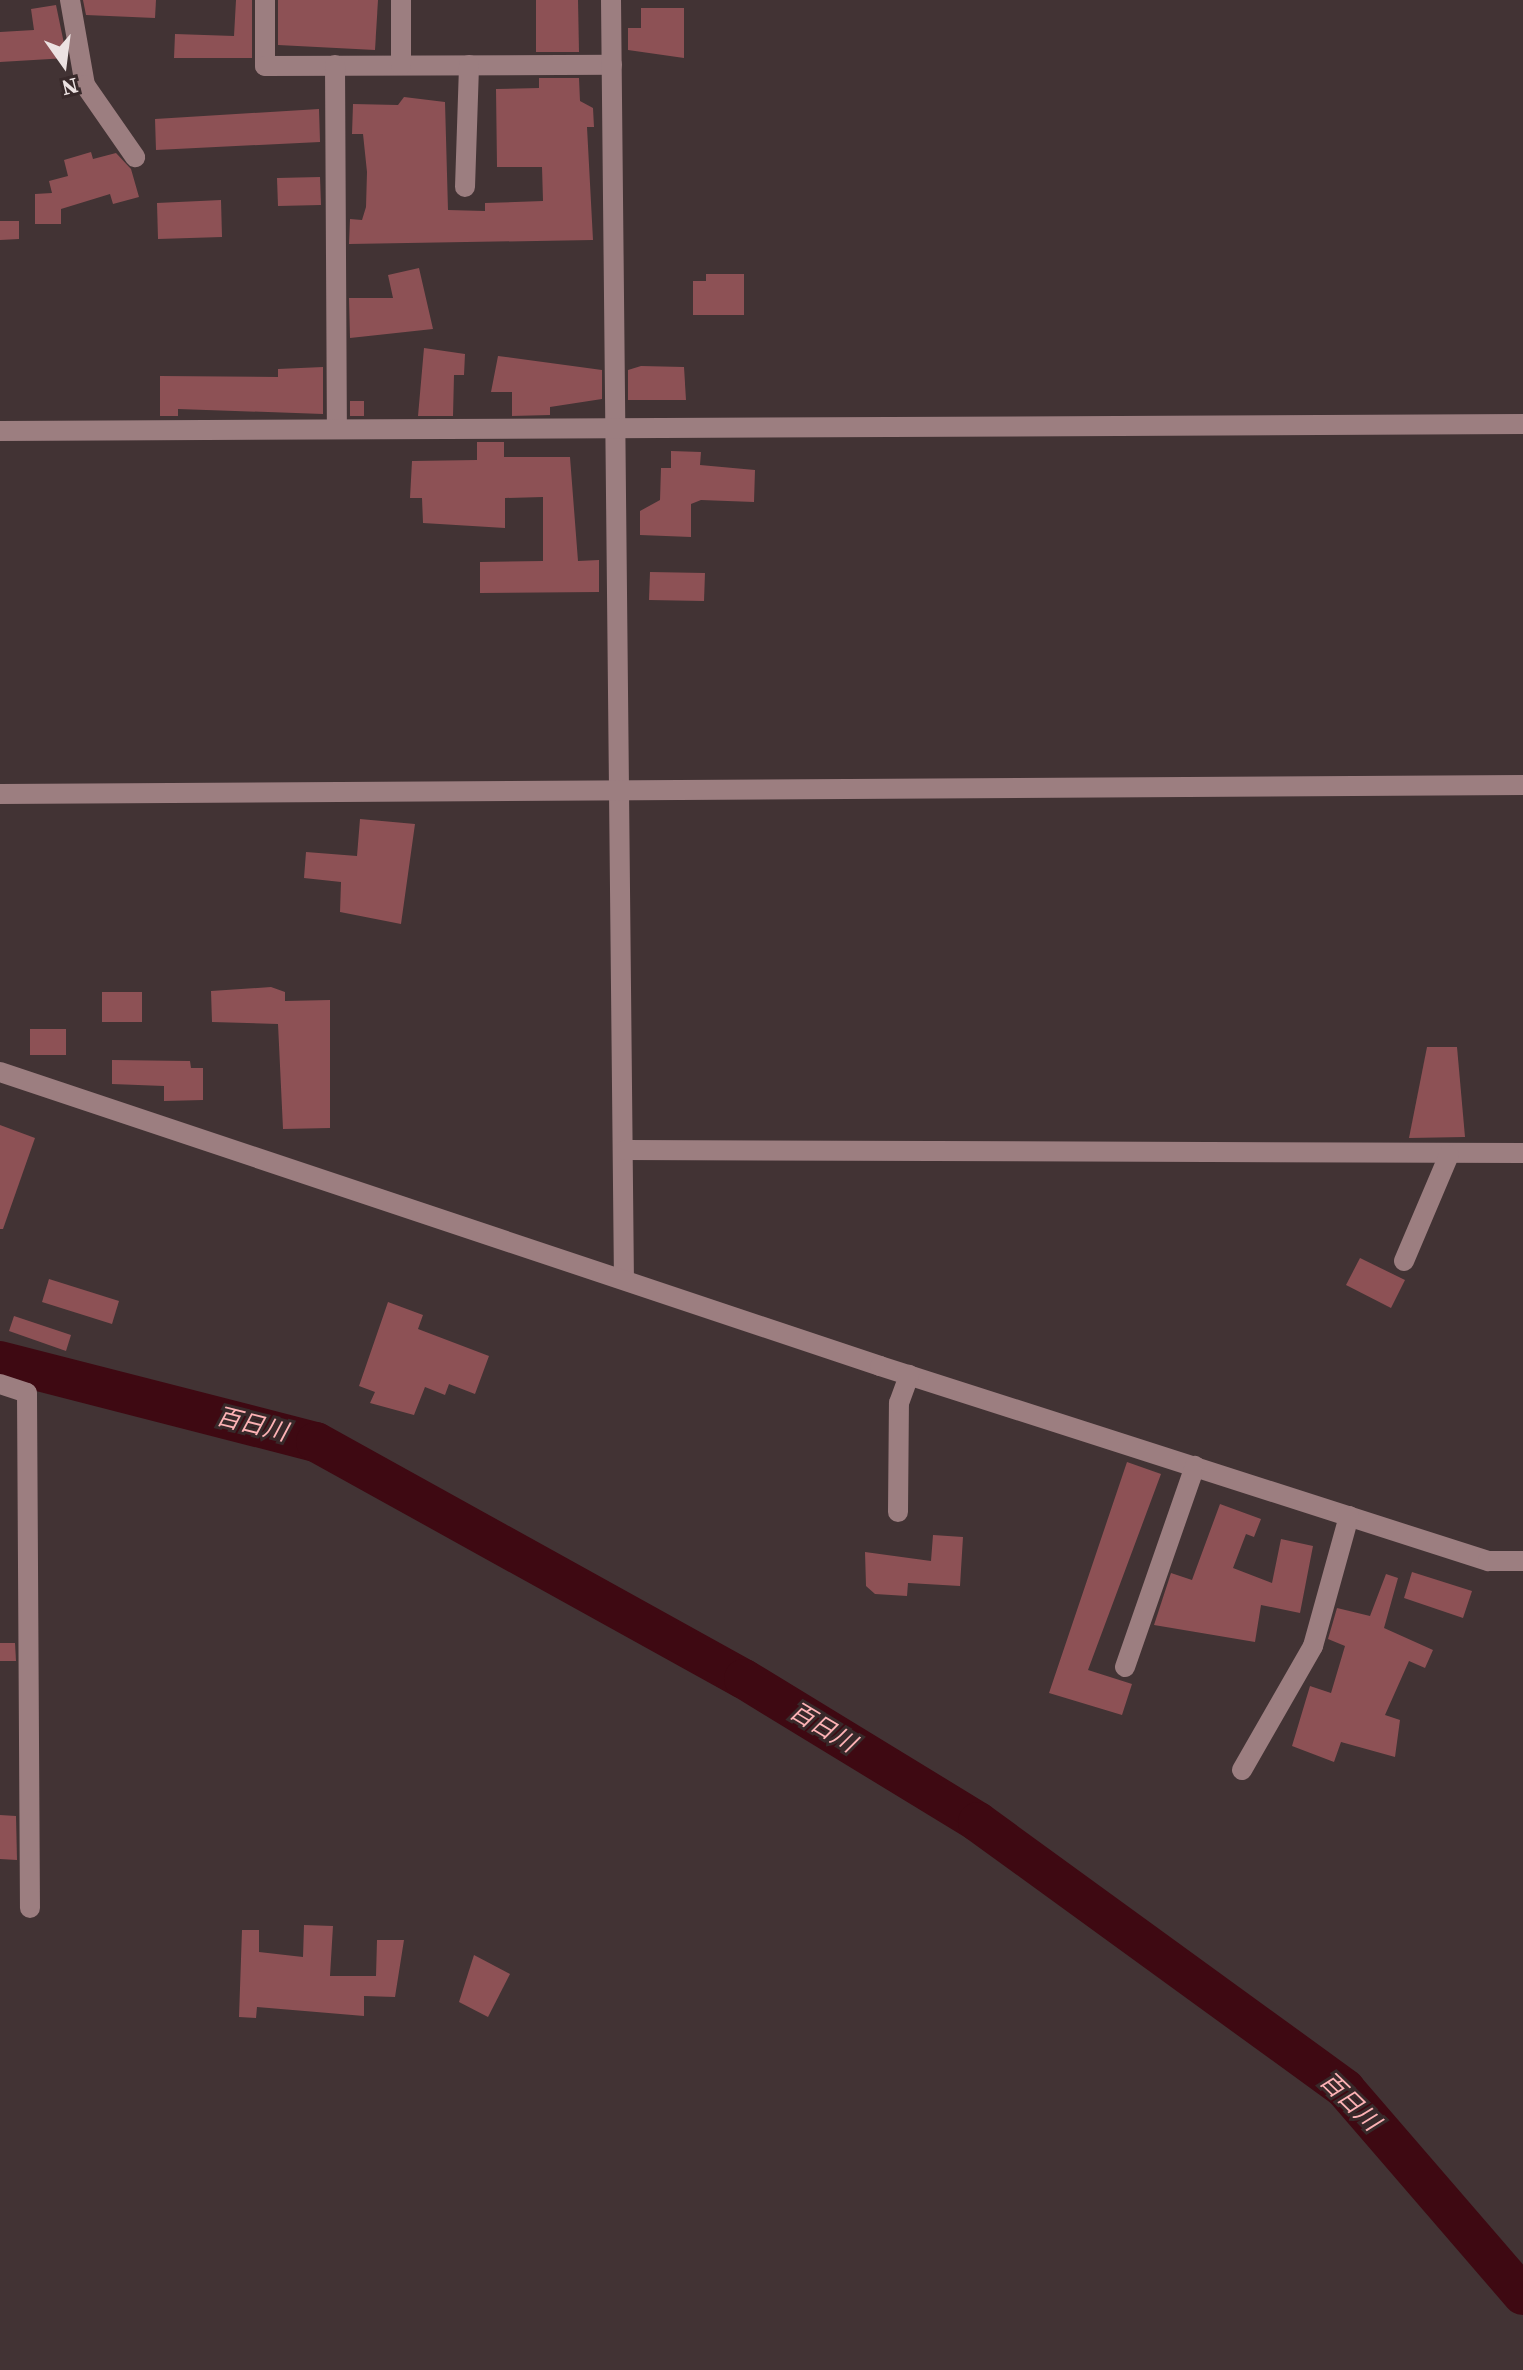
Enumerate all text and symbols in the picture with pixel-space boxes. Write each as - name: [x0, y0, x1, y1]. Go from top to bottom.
- north arrow: [24, 24, 104, 104]
- text: N: [58, 71, 81, 104]
- water label: 百日川: [214, 1401, 290, 1447]
- water label: 百日川: [785, 1696, 861, 1758]
- water label: 百日川: [1314, 2066, 1386, 2136]

